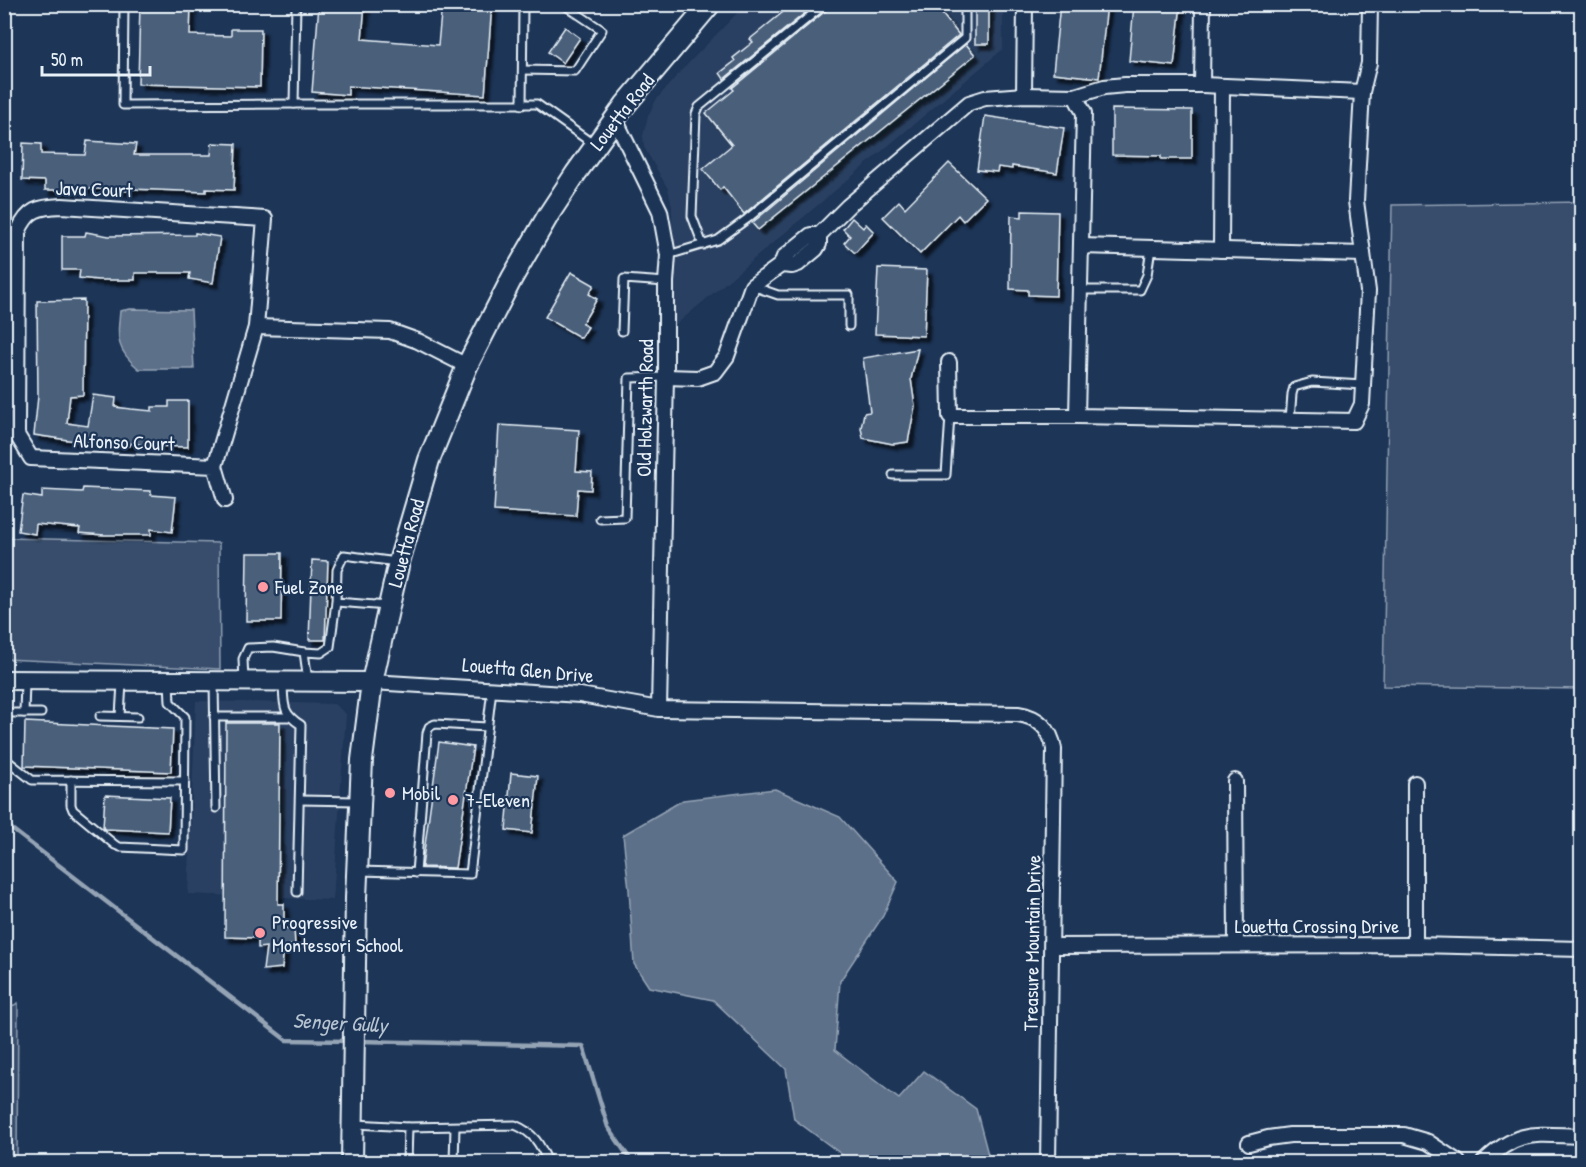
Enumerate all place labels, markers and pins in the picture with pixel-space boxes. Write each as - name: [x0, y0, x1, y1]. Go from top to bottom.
- place label: Fuel Zone: [274, 573, 344, 600]
- marker: Fuel Zone: [256, 580, 270, 594]
- place label: Mobil: [402, 779, 441, 806]
- marker: Mobil: [383, 786, 397, 800]
- place label: 7-Eleven: [465, 786, 530, 813]
- marker: 7-Eleven: [446, 793, 460, 807]
- place label: Progressive Montessori School: [272, 908, 404, 958]
- marker: Progressive Montessori School: [253, 926, 267, 940]

